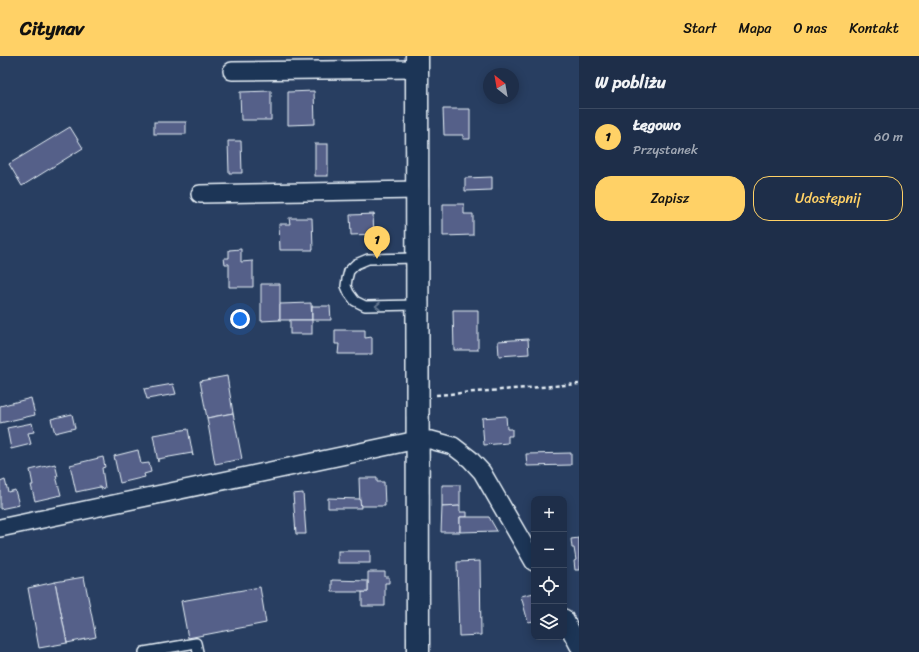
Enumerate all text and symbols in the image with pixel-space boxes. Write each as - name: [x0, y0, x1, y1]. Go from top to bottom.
- text: Citynav: [20, 12, 84, 45]
- text: Start: [683, 16, 717, 41]
- text: Mapa: [739, 16, 771, 41]
- text: O nas: [793, 16, 827, 41]
- text: Kontakt: [849, 16, 899, 41]
- text: W pobliżu: [595, 67, 666, 97]
- north arrow: [483, 68, 519, 104]
- text: Łęgowo: [633, 112, 681, 138]
- text: 1: [605, 125, 611, 148]
- text: 60 m: [874, 125, 903, 148]
- text: Przystanek: [633, 138, 698, 161]
- button: Zapisz: [595, 176, 745, 221]
- button: Udostępnij: [753, 176, 903, 221]
- pin: 1: [364, 226, 390, 259]
- one-way arrow: [375, 302, 381, 310]
- your location: [230, 309, 250, 329]
- map controls: [531, 496, 567, 640]
- button: +: [531, 496, 567, 532]
- button: −: [531, 532, 567, 568]
- button: locate: [531, 568, 567, 604]
- button: layers: [531, 604, 567, 640]

